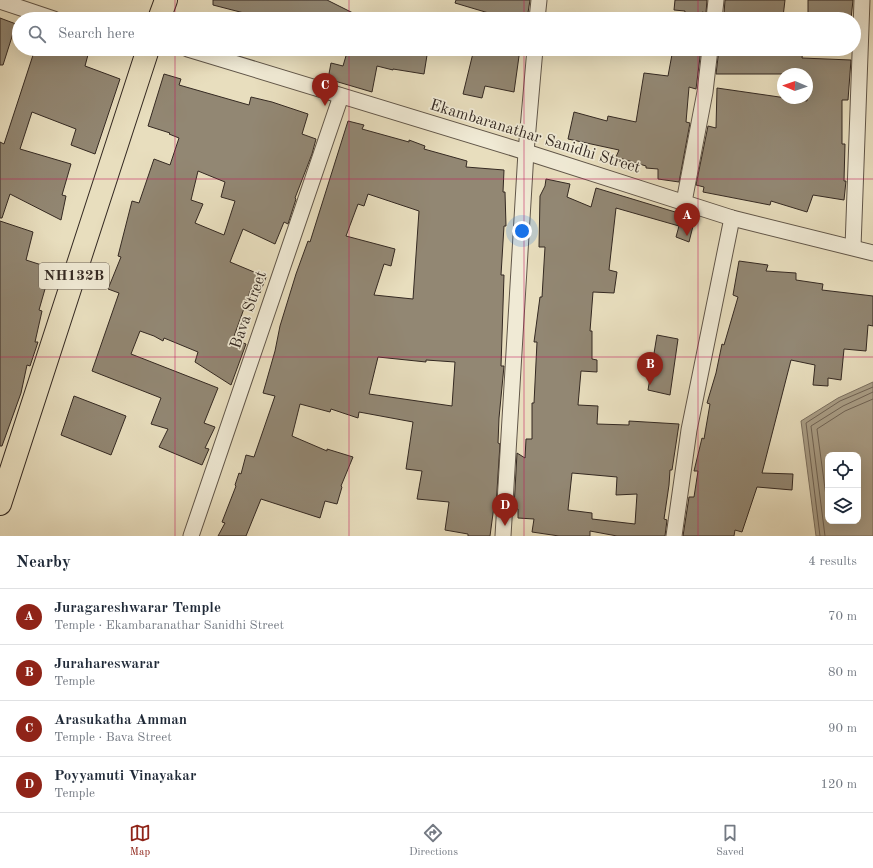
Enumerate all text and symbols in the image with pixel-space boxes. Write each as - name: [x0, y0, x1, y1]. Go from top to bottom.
- search box: [12, 12, 861, 56]
- icon: search: [26, 23, 48, 45]
- text: Search here: [58, 27, 135, 42]
- north arrow: [777, 68, 813, 104]
- pin: C: [312, 73, 338, 106]
- street label: Ekambaranathar Sanidhi Street: [428, 97, 643, 177]
- pin: A: [674, 203, 700, 236]
- your location: [512, 221, 532, 241]
- road number: NH132B: [39, 263, 109, 289]
- street label: Bava Street: [228, 269, 270, 351]
- pin: B: [637, 352, 663, 385]
- map controls: [825, 452, 861, 524]
- button: locate: [825, 452, 861, 488]
- button: layers: [825, 488, 861, 524]
- pin: D: [492, 493, 518, 526]
- text: Nearby: [16, 554, 71, 571]
- text: 4 results: [808, 555, 857, 568]
- text: Juragareshwarar Temple: [54, 601, 221, 616]
- text: A: [24, 610, 34, 623]
- text: 70 m: [828, 610, 857, 623]
- text: Temple · Ekambaranathar Sanidhi Street: [54, 619, 284, 632]
- text: Jurahareswarar: [54, 657, 160, 672]
- text: B: [24, 666, 34, 679]
- text: 80 m: [828, 666, 857, 679]
- text: Temple: [54, 675, 95, 688]
- text: Arasukatha Amman: [54, 713, 187, 728]
- text: C: [25, 722, 33, 735]
- text: 90 m: [828, 722, 857, 735]
- text: Temple · Bava Street: [54, 731, 172, 744]
- text: Poyyamuti Vinayakar: [54, 769, 196, 784]
- text: D: [24, 778, 34, 791]
- text: 120 m: [820, 778, 857, 791]
- text: Temple: [54, 787, 95, 800]
- tab: Map: [129, 822, 151, 860]
- tab: Directions: [409, 822, 458, 860]
- tab: Saved: [716, 822, 744, 860]

